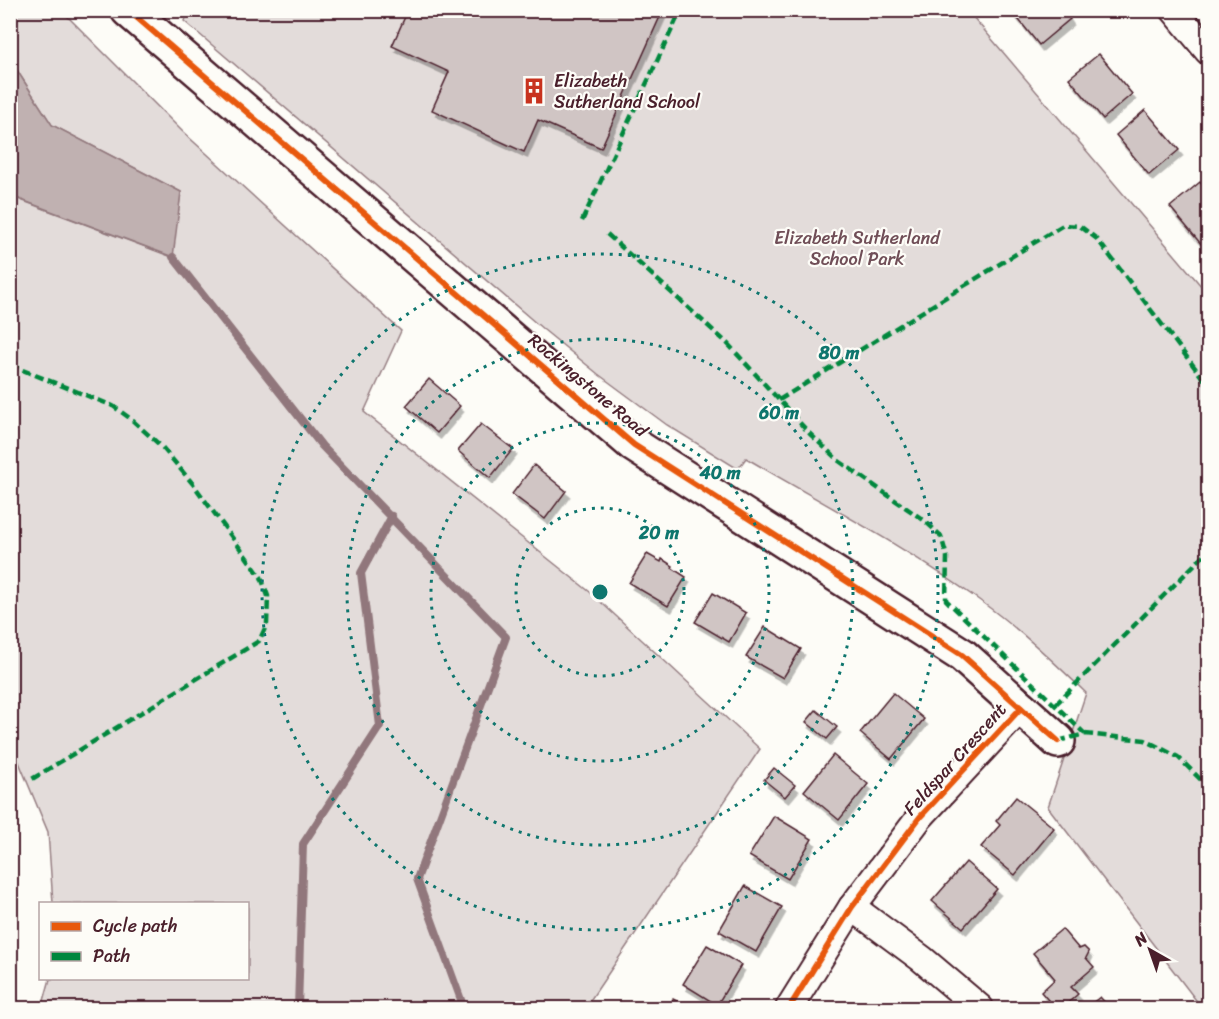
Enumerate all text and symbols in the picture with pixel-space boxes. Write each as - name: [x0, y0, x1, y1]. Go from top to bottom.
- place label: Elizabeth Sutherland School: [554, 65, 701, 118]
- building icon: Elizabeth Sutherland School: [519, 76, 549, 106]
- park label: Elizabeth Sutherland School Park: [774, 222, 941, 275]
- street label: Rockingstone Road: [521, 325, 657, 446]
- text: 80 m: [818, 337, 860, 369]
- text: 60 m: [758, 397, 799, 429]
- text: 40 m: [698, 457, 741, 489]
- text: 20 m: [638, 517, 679, 549]
- centre of rings: [590, 582, 610, 602]
- street label: Feldspar Crescent: [895, 695, 1015, 823]
- legend: [39, 902, 249, 980]
- text: Cycle path: [93, 910, 177, 942]
- north arrow: [1120, 920, 1180, 980]
- text: N: [1126, 924, 1155, 954]
- text: Path: [93, 940, 130, 972]

